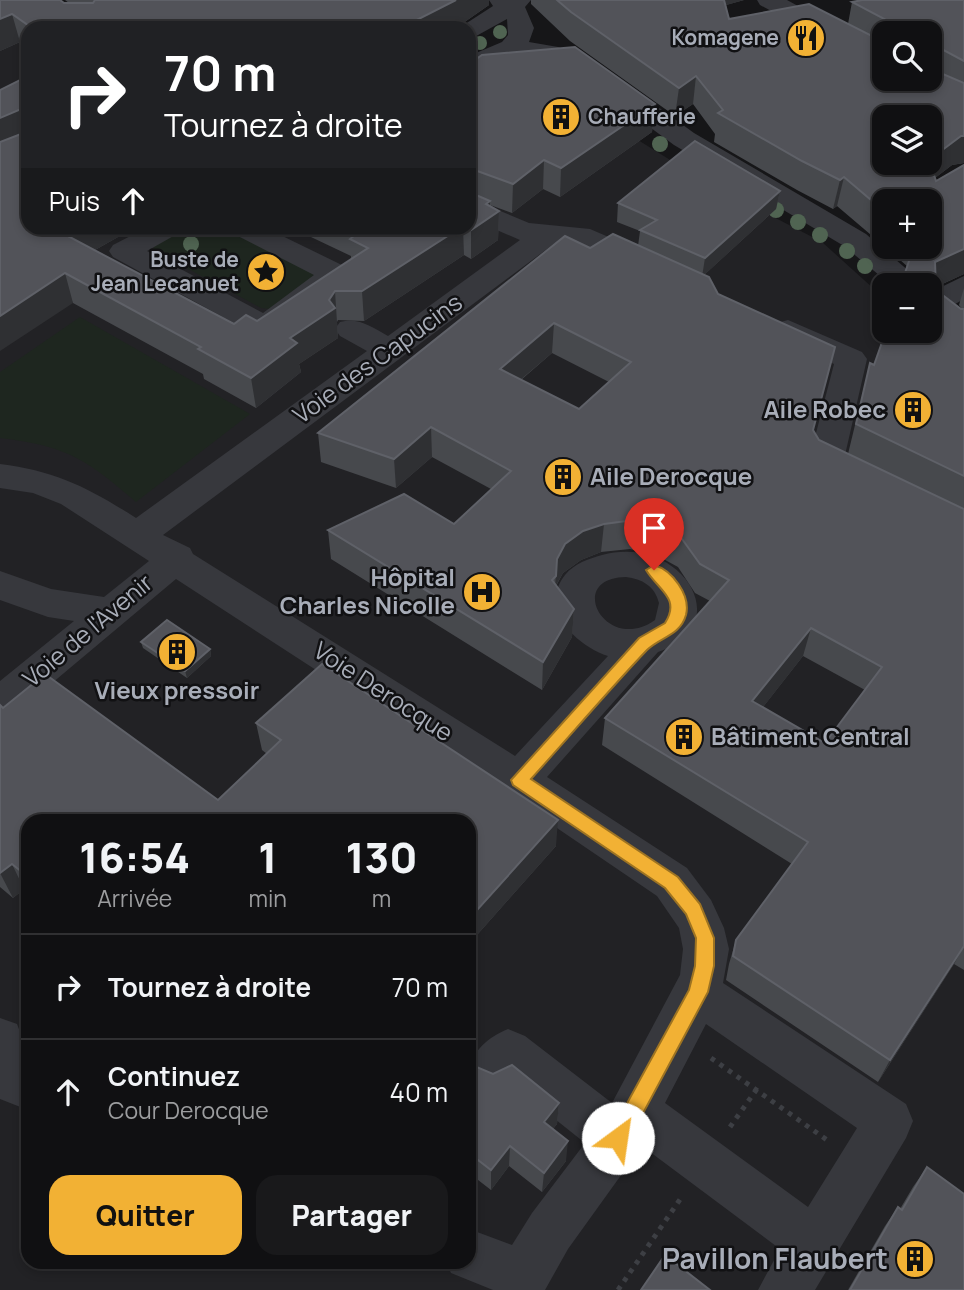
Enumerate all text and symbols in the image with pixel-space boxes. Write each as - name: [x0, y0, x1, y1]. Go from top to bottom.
- restaurant icon: Komagene: [785, 17, 827, 59]
- map controls: [872, 21, 942, 343]
- button: search: [872, 21, 942, 91]
- place label: Komagene: [671, 23, 779, 51]
- text: 70 m: [164, 39, 276, 106]
- icon: right: [49, 49, 140, 140]
- building icon: Chaufferie: [540, 96, 582, 138]
- place label: Chaufferie: [588, 102, 696, 130]
- text: Tournez à droite: [164, 103, 403, 147]
- button: layers: [872, 105, 942, 175]
- icon: ahead: [114, 182, 152, 220]
- text: Puis: [49, 183, 100, 219]
- button: +: [872, 189, 942, 259]
- place label: Buste de Jean Lecanuet: [91, 245, 239, 297]
- place icon: Buste de Jean Lecanuet: [245, 251, 287, 293]
- button: −: [872, 273, 942, 343]
- street label: Voie des Capucins: [286, 285, 468, 430]
- building icon: Aile Robec: [892, 389, 934, 431]
- place label: Aile Robec: [763, 392, 886, 425]
- building icon: Aile Derocque: [542, 456, 584, 498]
- place label: Aile Derocque: [590, 459, 752, 492]
- pin: [624, 498, 684, 570]
- icon: arrive: [635, 509, 673, 547]
- place label: Hôpital Charles Nicolle: [280, 560, 455, 621]
- street label: Voie de l'Avenir: [15, 566, 159, 694]
- hospital icon: Hôpital Charles Nicolle: [461, 571, 503, 613]
- building icon: Vieux pressoir: [156, 631, 198, 673]
- street label: Voie Derocque: [308, 633, 460, 748]
- place label: Vieux pressoir: [95, 673, 259, 706]
- building icon: Bâtiment Central: [663, 716, 705, 758]
- place label: Bâtiment Central: [711, 719, 910, 752]
- text: 16:54: [79, 828, 190, 886]
- text: 1: [258, 828, 277, 886]
- text: 130: [345, 828, 418, 886]
- text: Arrivée: [97, 882, 172, 914]
- text: min: [248, 882, 287, 914]
- text: m: [372, 882, 391, 914]
- icon: right: [49, 968, 87, 1006]
- text: Tournez à droite: [108, 969, 311, 1005]
- text: 70 m: [392, 969, 448, 1005]
- text: Continuez: [108, 1058, 240, 1094]
- icon: ahead: [49, 1073, 87, 1111]
- text: 40 m: [390, 1074, 448, 1110]
- text: Cour Derocque: [108, 1094, 269, 1126]
- position arrow: [581, 1101, 655, 1175]
- button: Quitter: [49, 1175, 242, 1255]
- button: Partager: [256, 1175, 448, 1255]
- building icon: Pavillon Flaubert: [894, 1238, 936, 1280]
- place label: Pavillon Flaubert: [662, 1239, 888, 1277]

